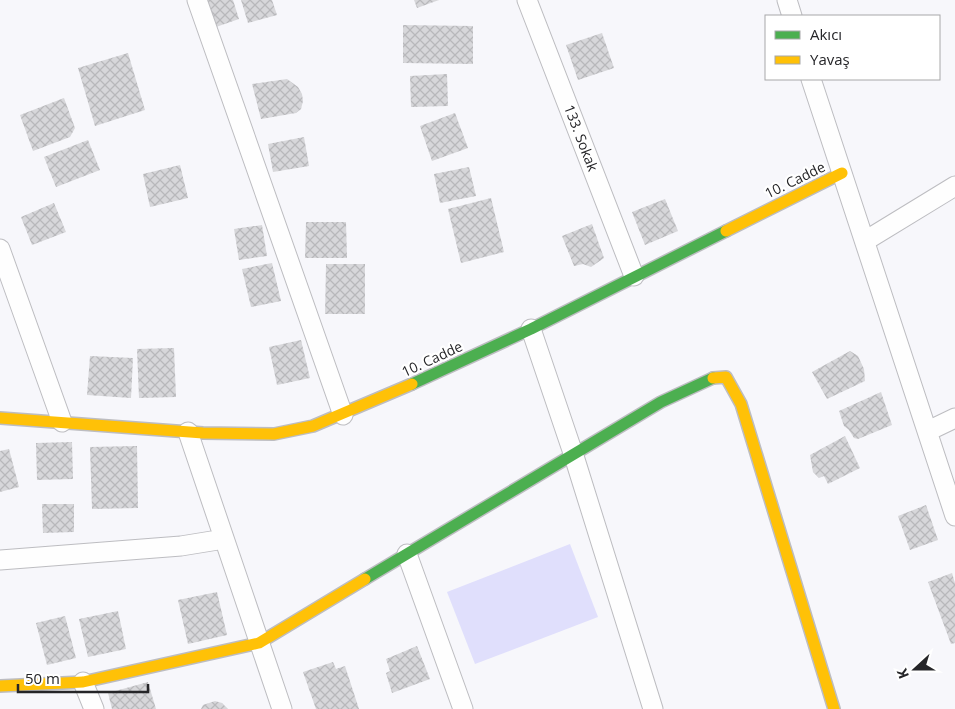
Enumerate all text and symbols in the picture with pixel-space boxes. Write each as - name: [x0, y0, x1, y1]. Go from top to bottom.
- legend: [765, 15, 940, 80]
- text: Akıcı: [810, 24, 842, 44]
- text: Yavaş: [810, 49, 850, 69]
- street label: 133. Sokak: [560, 102, 603, 174]
- street label: 10. Cadde: [761, 157, 828, 202]
- street label: 10. Cadde: [398, 336, 465, 381]
- north arrow: [890, 644, 940, 694]
- scale bar: [18, 662, 148, 694]
- text: K: [892, 665, 913, 682]
- text: 50 m: [25, 668, 60, 688]

